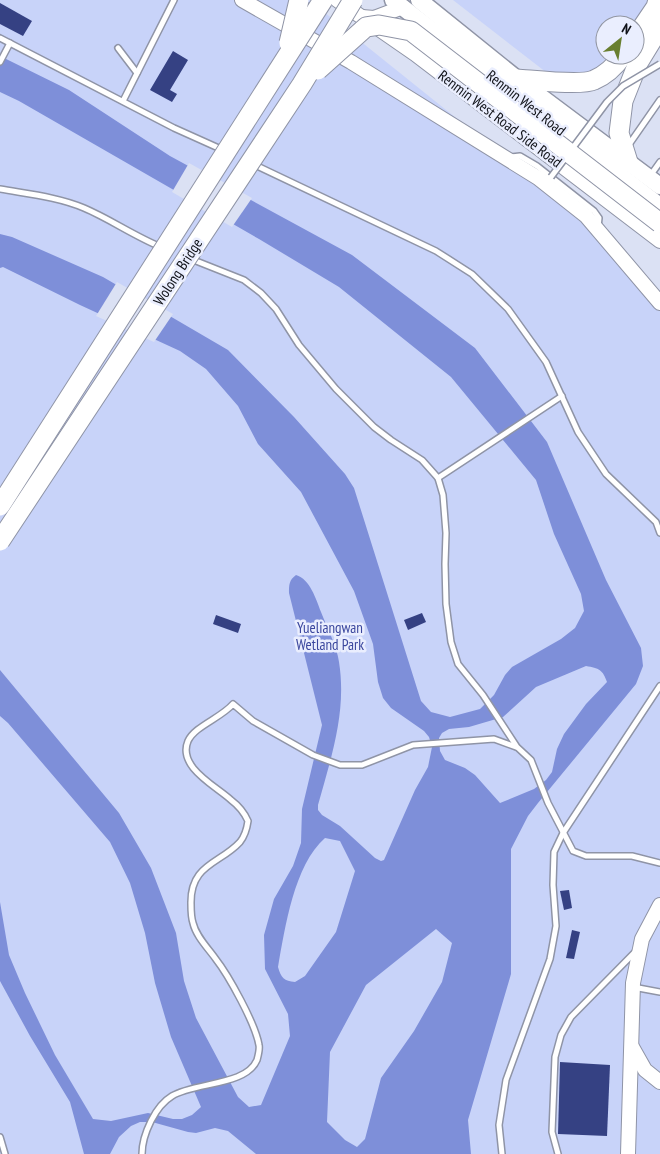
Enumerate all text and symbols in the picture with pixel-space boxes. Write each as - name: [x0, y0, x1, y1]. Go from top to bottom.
- north arrow: [595, 15, 645, 65]
- text: N: [619, 19, 634, 38]
- street label: Renmin West Road Side Road: [435, 66, 566, 171]
- street label: Renmin West Road: [483, 66, 570, 140]
- street label: Wolong Bridge: [149, 235, 206, 309]
- park label: Yueliangwan Wetland Park: [296, 618, 364, 654]

